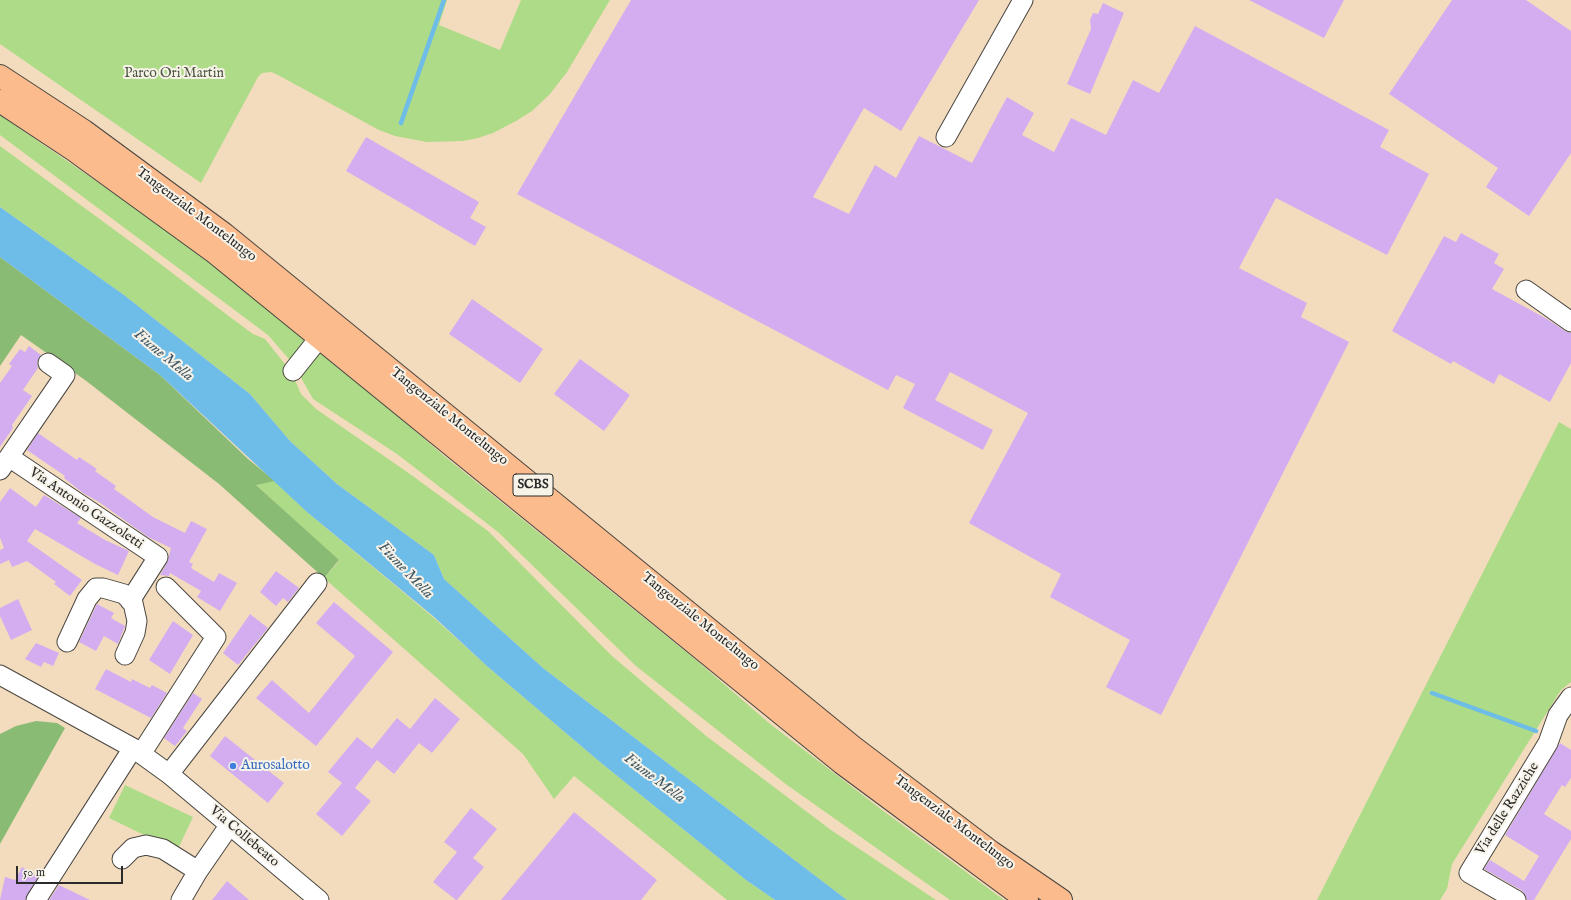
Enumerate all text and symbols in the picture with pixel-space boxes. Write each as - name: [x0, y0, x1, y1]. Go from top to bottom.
- park label: Parco Ori Martin: [124, 66, 224, 82]
- street label: Tangenziale Montelungo: [132, 164, 260, 266]
- water label: Fiume Mella: [130, 326, 196, 386]
- street label: Tangenziale Montelungo: [387, 364, 511, 470]
- street label: Via Antonio Gazzoletti: [26, 465, 146, 553]
- road number: SCBS: [513, 474, 553, 496]
- water label: Fiume Mella: [374, 539, 436, 603]
- street label: Tangenziale Montelungo: [638, 569, 762, 675]
- water label: Fiume Mella: [620, 750, 688, 808]
- place label: Aurosalotto: [241, 758, 310, 774]
- street label: Via delle Razziche: [1473, 760, 1543, 858]
- marker: Aurosalotto: [228, 761, 238, 771]
- street label: Tangenziale Montelungo: [890, 772, 1018, 874]
- street label: Via Collebeato: [206, 803, 282, 871]
- scale bar: [18, 858, 125, 884]
- text: 50 m: [23, 865, 45, 880]

